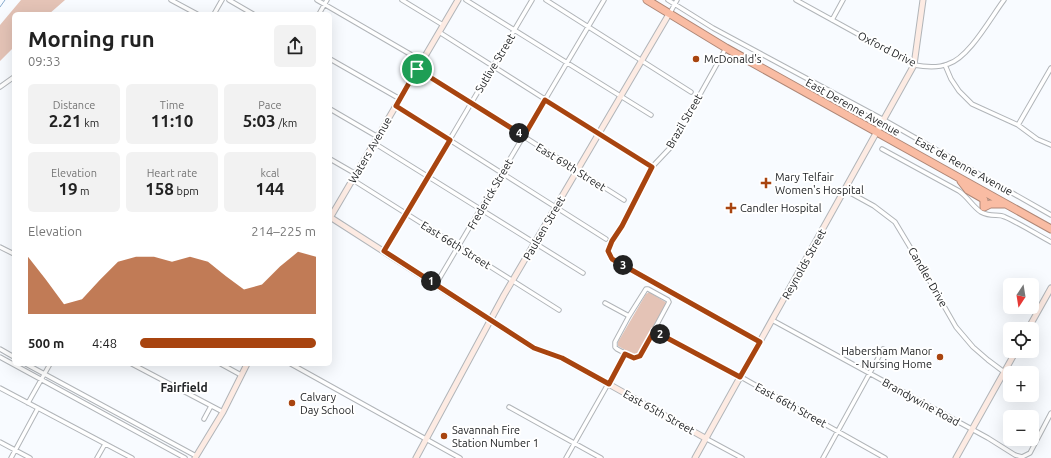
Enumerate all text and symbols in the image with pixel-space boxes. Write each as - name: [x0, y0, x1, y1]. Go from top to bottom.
- button: share: [274, 25, 316, 67]
- text: Morning run: [28, 26, 155, 51]
- street label: Oxford Drive: [856, 29, 918, 69]
- street label: Sutlive Street: [473, 31, 518, 95]
- pin: [400, 52, 434, 86]
- place label: McDonald's: [704, 53, 762, 65]
- text: 09:33: [28, 54, 61, 68]
- marker: McDonald's: [691, 54, 701, 64]
- icon: arrive: [406, 58, 428, 80]
- street label: East Derenne Avenue: [804, 76, 902, 138]
- street label: Brazil Street: [664, 91, 705, 150]
- text: Distance: [53, 99, 95, 111]
- text: Time: [160, 99, 184, 111]
- text: Pace: [258, 99, 282, 111]
- text: 2.21: [49, 111, 82, 130]
- text: 11:10: [151, 111, 193, 130]
- text: 5:03: [243, 111, 276, 130]
- street label: Waters Avenue: [346, 115, 394, 185]
- text: km: [82, 117, 99, 129]
- text: /km: [276, 117, 297, 129]
- pin: 4: [509, 123, 529, 143]
- text: 4: [516, 127, 522, 139]
- street label: East de Renne Avenue: [913, 134, 1015, 198]
- street label: East 69th Street: [534, 141, 609, 194]
- street label: Frederick Street: [465, 156, 515, 231]
- text: Elevation: [51, 167, 97, 179]
- text: Heart rate: [147, 167, 197, 179]
- text: kcal: [261, 167, 280, 179]
- place label: Mary Telfair Women's Hospital: [775, 171, 864, 196]
- marker: Mary Telfair Women's Hospital: [760, 177, 772, 189]
- text: 19: [58, 179, 78, 198]
- text: 158: [145, 179, 174, 198]
- text: 144: [256, 179, 284, 198]
- text: m: [78, 185, 90, 197]
- text: bpm: [174, 185, 199, 197]
- street label: Paulsen Street: [521, 193, 567, 262]
- marker: Candler Hospital: [725, 202, 737, 214]
- place label: Candler Hospital: [740, 202, 822, 214]
- street label: East 66th Street: [419, 219, 494, 272]
- text: Elevation: [28, 224, 82, 238]
- text: 214–225 m: [251, 224, 316, 238]
- street label: Reynolds Street: [780, 226, 829, 301]
- street label: Candler Drive: [906, 245, 950, 309]
- pin: 3: [613, 255, 633, 275]
- text: 3: [620, 259, 626, 271]
- pin: 1: [421, 271, 441, 291]
- text: 1: [428, 275, 434, 287]
- north arrow: [1003, 278, 1039, 314]
- map controls: [1003, 278, 1039, 446]
- button: locate: [1003, 322, 1039, 358]
- pin: 2: [650, 324, 670, 344]
- text: 2: [657, 328, 663, 340]
- text: 500 m: [28, 336, 64, 350]
- text: 4:48: [92, 336, 117, 350]
- place label: Habersham Manor - Nursing Home: [841, 345, 933, 370]
- marker: Habersham Manor - Nursing Home: [935, 352, 945, 362]
- button: +: [1003, 366, 1039, 402]
- street label: Brandywine Road: [880, 376, 962, 428]
- street label: East 66th Street: [753, 380, 829, 430]
- district label: Fairfield: [160, 381, 208, 394]
- street label: East 65th Street: [621, 387, 697, 437]
- place label: Calvary Day School: [300, 391, 354, 416]
- marker: Calvary Day School: [287, 398, 297, 408]
- button: −: [1003, 410, 1039, 446]
- place label: Savannah Fire Station Number 1: [452, 424, 539, 449]
- marker: Savannah Fire Station Number 1: [439, 431, 449, 441]

